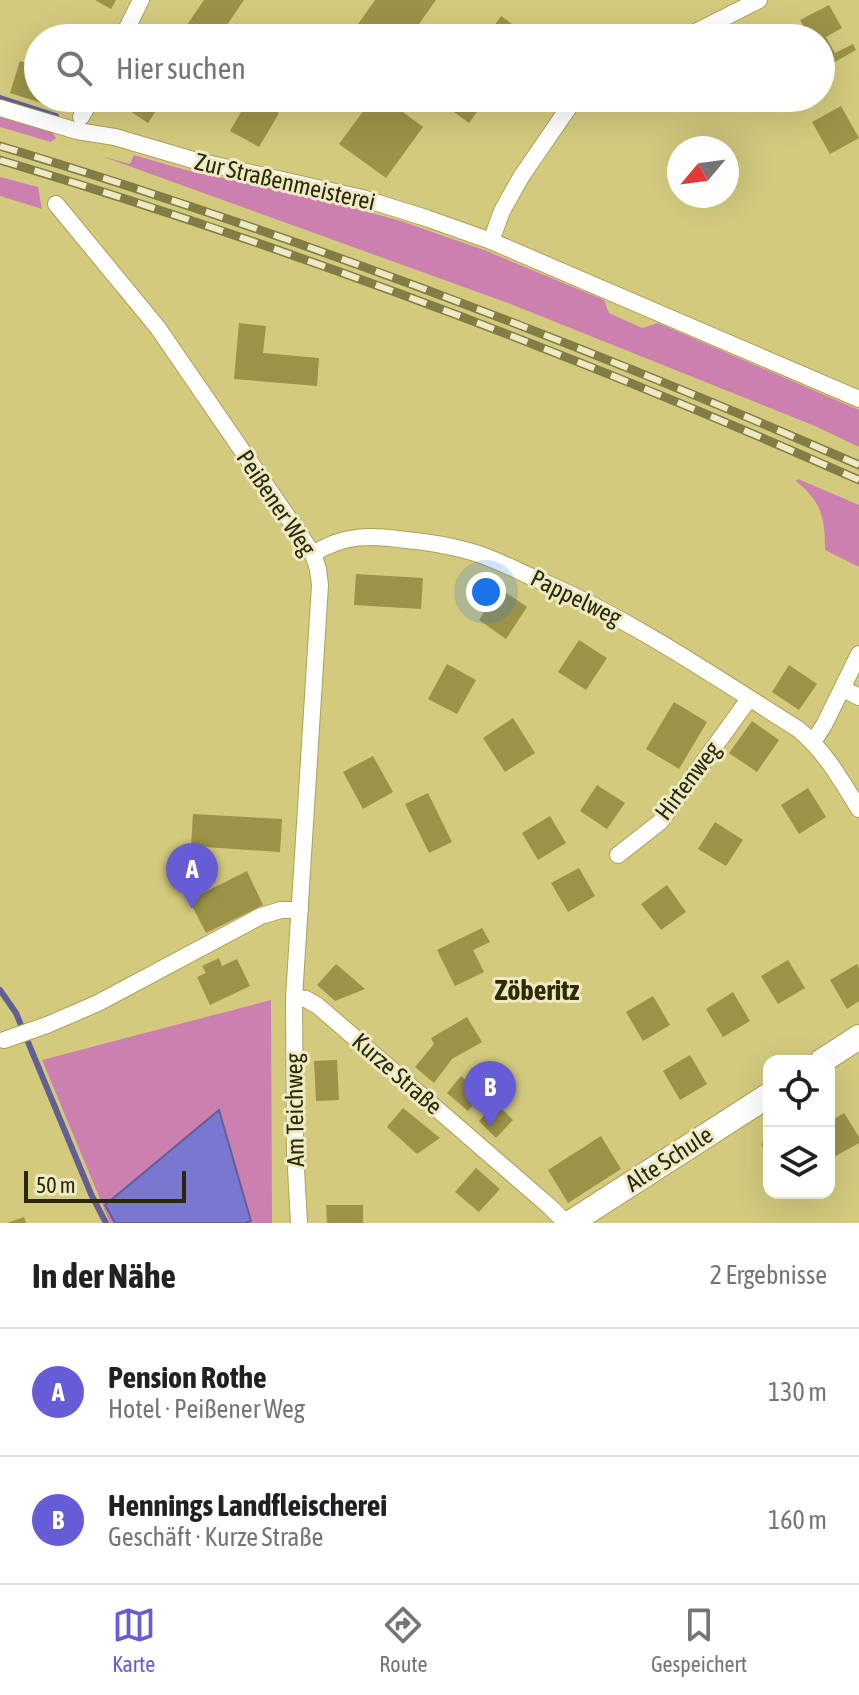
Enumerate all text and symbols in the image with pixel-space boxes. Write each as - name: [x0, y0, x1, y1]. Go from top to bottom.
- search box: [24, 24, 835, 112]
- icon: search: [52, 46, 96, 90]
- text: Hier suchen: [116, 51, 246, 85]
- north arrow: [667, 136, 739, 208]
- street label: Zur Straßenmeisterei: [192, 148, 378, 215]
- street label: Peißener Weg: [231, 445, 322, 561]
- street label: Pappelweg: [526, 564, 627, 631]
- your location: [466, 572, 506, 612]
- street label: Hirtenweg: [649, 736, 726, 825]
- pin: A: [166, 843, 218, 909]
- district label: Zöberitz: [495, 974, 579, 1006]
- street label: Kurze Straße: [347, 1027, 448, 1120]
- street label: Am Teichweg: [280, 1052, 309, 1167]
- map controls: [763, 1055, 835, 1199]
- button: locate: [763, 1055, 835, 1127]
- pin: B: [464, 1061, 516, 1127]
- street label: Alte Schule: [620, 1121, 717, 1197]
- button: layers: [763, 1127, 835, 1199]
- scale bar: [24, 1167, 186, 1203]
- text: 50 m: [36, 1172, 76, 1198]
- text: In der Nähe: [32, 1256, 176, 1295]
- text: 2 Ergebnisse: [710, 1260, 827, 1290]
- text: Pension Rothe: [108, 1360, 267, 1394]
- text: A: [52, 1377, 64, 1407]
- text: 130 m: [768, 1377, 827, 1407]
- text: Hotel · Peißener Weg: [108, 1394, 305, 1424]
- text: Hennings Landfleischerei: [108, 1488, 387, 1522]
- text: B: [52, 1505, 64, 1535]
- text: 160 m: [768, 1505, 827, 1535]
- text: Geschäft · Kurze Straße: [108, 1522, 323, 1552]
- tab: Karte: [112, 1603, 156, 1677]
- tab: Route: [379, 1603, 427, 1677]
- tab: Gespeichert: [651, 1603, 747, 1677]

